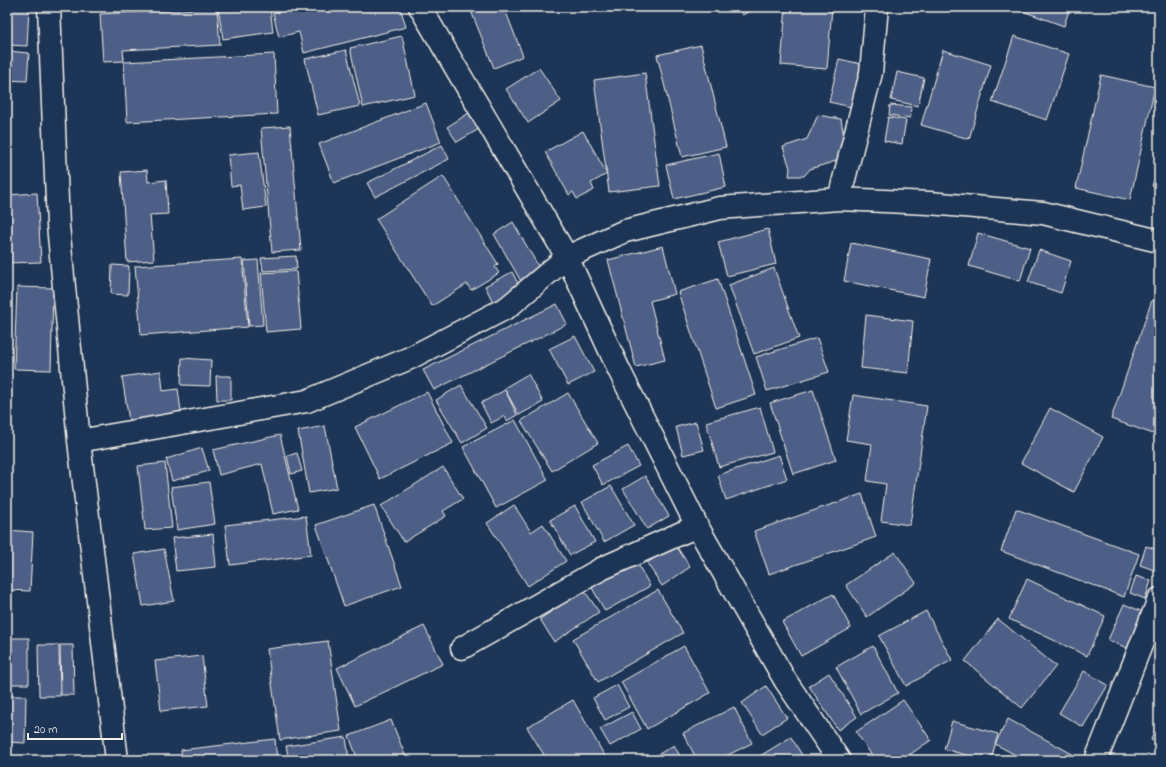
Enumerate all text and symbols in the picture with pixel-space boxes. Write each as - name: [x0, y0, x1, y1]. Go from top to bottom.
- scale bar: [28, 715, 122, 741]
- text: 20 m: [34, 721, 57, 739]

